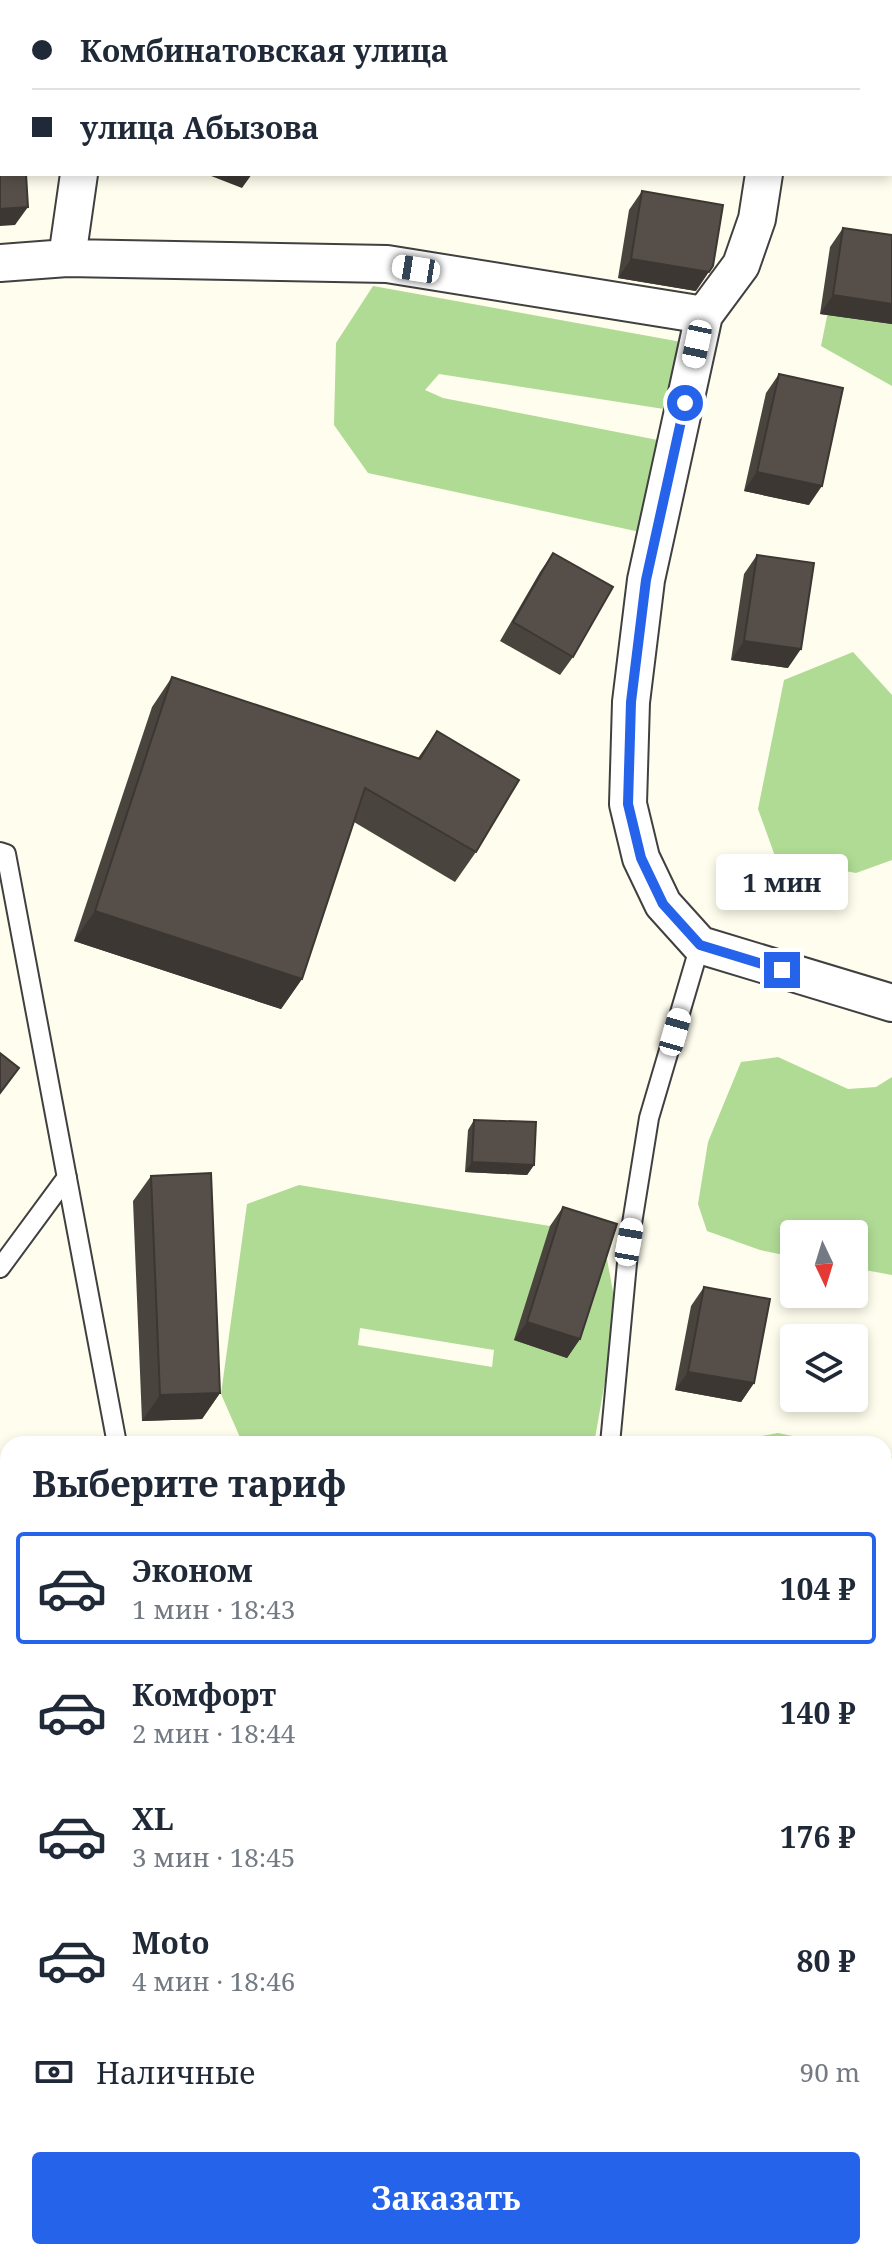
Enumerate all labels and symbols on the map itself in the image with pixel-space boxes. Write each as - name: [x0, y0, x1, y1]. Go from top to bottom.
- car: [390, 253, 442, 285]
- car: [680, 318, 714, 370]
- route start: [667, 385, 703, 421]
- callout: 1 мин: [716, 854, 848, 910]
- route end: [764, 952, 800, 988]
- car: [657, 1006, 693, 1058]
- car: [613, 1216, 645, 1268]
- north arrow: [780, 1220, 868, 1308]

